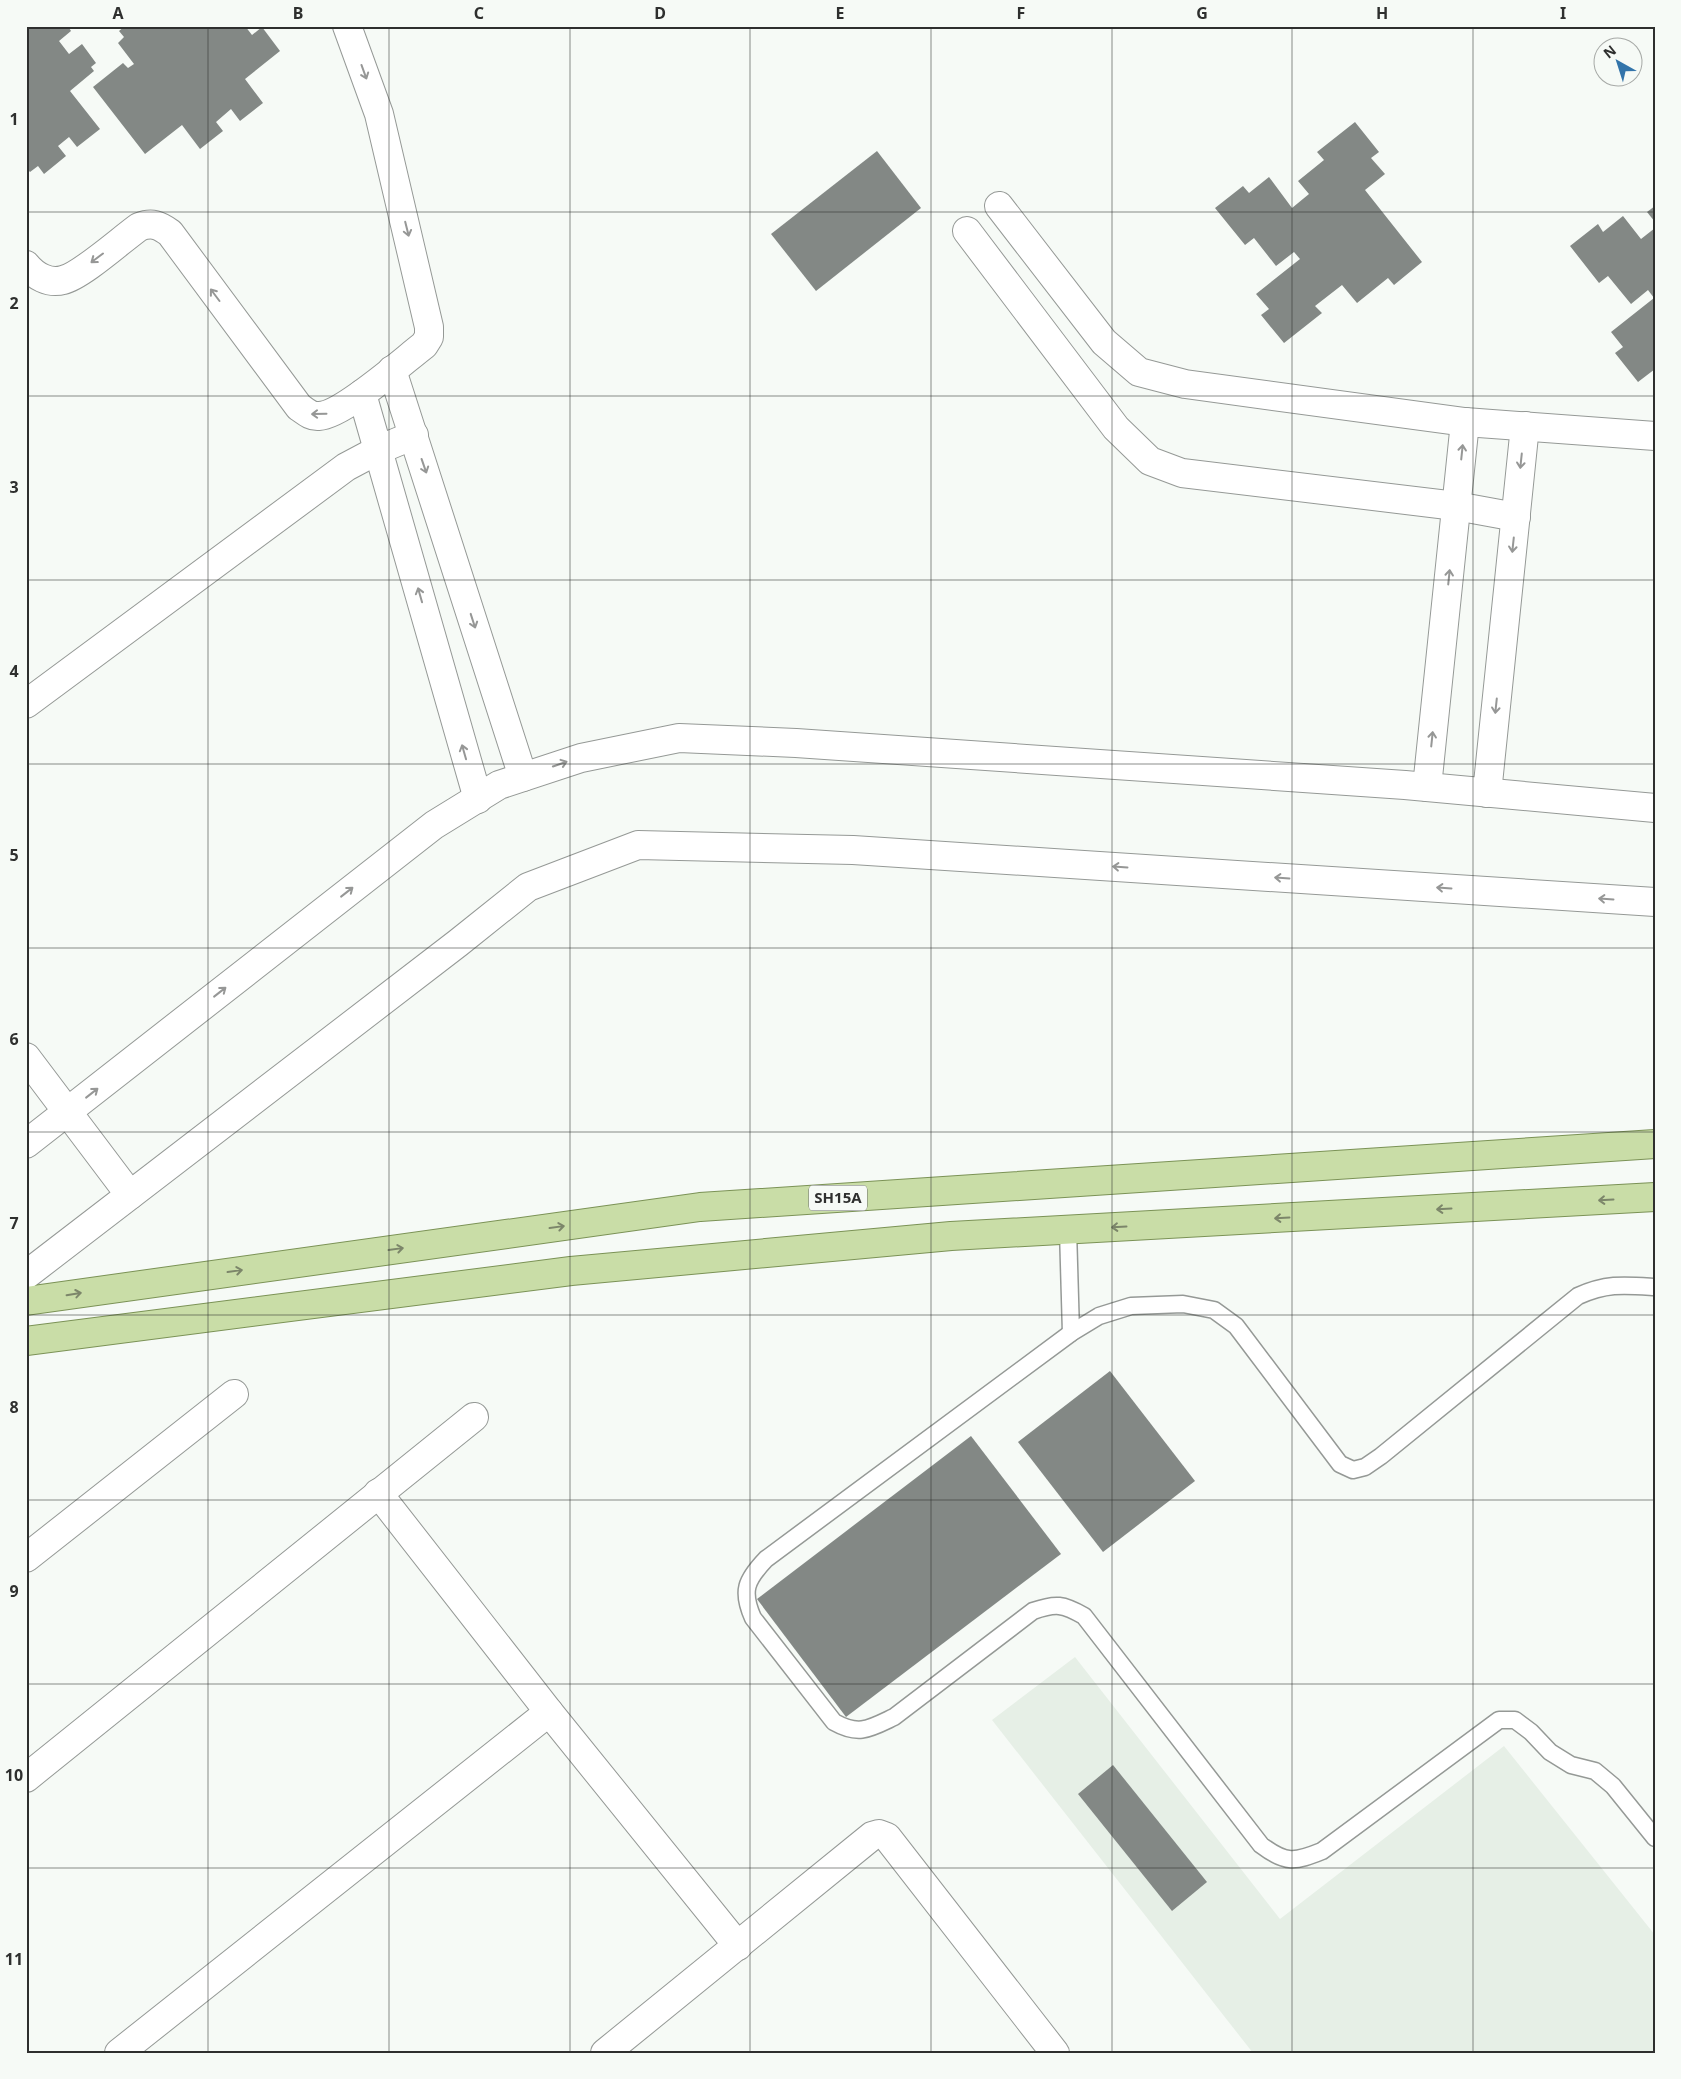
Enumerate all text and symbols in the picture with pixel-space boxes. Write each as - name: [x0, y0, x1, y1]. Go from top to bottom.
- text: A: [112, 2, 124, 24]
- text: B: [293, 2, 303, 24]
- text: C: [474, 2, 484, 24]
- text: D: [654, 2, 666, 24]
- text: E: [836, 2, 845, 24]
- text: F: [1017, 2, 1025, 24]
- text: G: [1196, 2, 1208, 24]
- text: H: [1376, 2, 1388, 24]
- text: I: [1560, 2, 1566, 24]
- north arrow: [1594, 38, 1644, 88]
- text: N: [1599, 41, 1620, 62]
- one-way arrow: [360, 64, 369, 79]
- text: 1: [9, 108, 19, 130]
- one-way arrow: [403, 220, 412, 236]
- one-way arrow: [91, 252, 104, 263]
- one-way arrow: [210, 288, 220, 302]
- text: 2: [9, 292, 19, 314]
- one-way arrow: [311, 409, 327, 419]
- one-way arrow: [1457, 444, 1467, 460]
- one-way arrow: [1516, 453, 1526, 469]
- one-way arrow: [420, 458, 429, 473]
- text: 3: [9, 476, 19, 498]
- one-way arrow: [1508, 536, 1518, 552]
- one-way arrow: [1444, 569, 1454, 585]
- one-way arrow: [415, 588, 425, 604]
- one-way arrow: [469, 612, 479, 628]
- text: 4: [9, 660, 19, 682]
- one-way arrow: [1491, 698, 1501, 714]
- one-way arrow: [1427, 731, 1437, 747]
- one-way arrow: [459, 744, 469, 760]
- one-way arrow: [552, 759, 568, 769]
- text: 5: [9, 844, 19, 866]
- one-way arrow: [1112, 862, 1128, 872]
- one-way arrow: [1274, 873, 1290, 882]
- one-way arrow: [1436, 884, 1452, 893]
- one-way arrow: [341, 886, 354, 897]
- one-way arrow: [1598, 894, 1614, 903]
- one-way arrow: [213, 987, 226, 998]
- text: 6: [9, 1028, 19, 1050]
- one-way arrow: [85, 1087, 98, 1098]
- road number: SH15A: [809, 1186, 867, 1210]
- one-way arrow: [1598, 1195, 1614, 1204]
- one-way arrow: [1436, 1204, 1452, 1213]
- text: 7: [9, 1212, 19, 1234]
- one-way arrow: [1274, 1213, 1290, 1222]
- one-way arrow: [549, 1221, 565, 1231]
- one-way arrow: [1112, 1222, 1128, 1231]
- one-way arrow: [388, 1243, 404, 1253]
- one-way arrow: [227, 1266, 243, 1276]
- one-way arrow: [66, 1288, 82, 1298]
- text: 8: [9, 1396, 19, 1418]
- text: 9: [9, 1580, 19, 1602]
- text: 10: [5, 1764, 23, 1786]
- text: 11: [5, 1948, 23, 1970]

